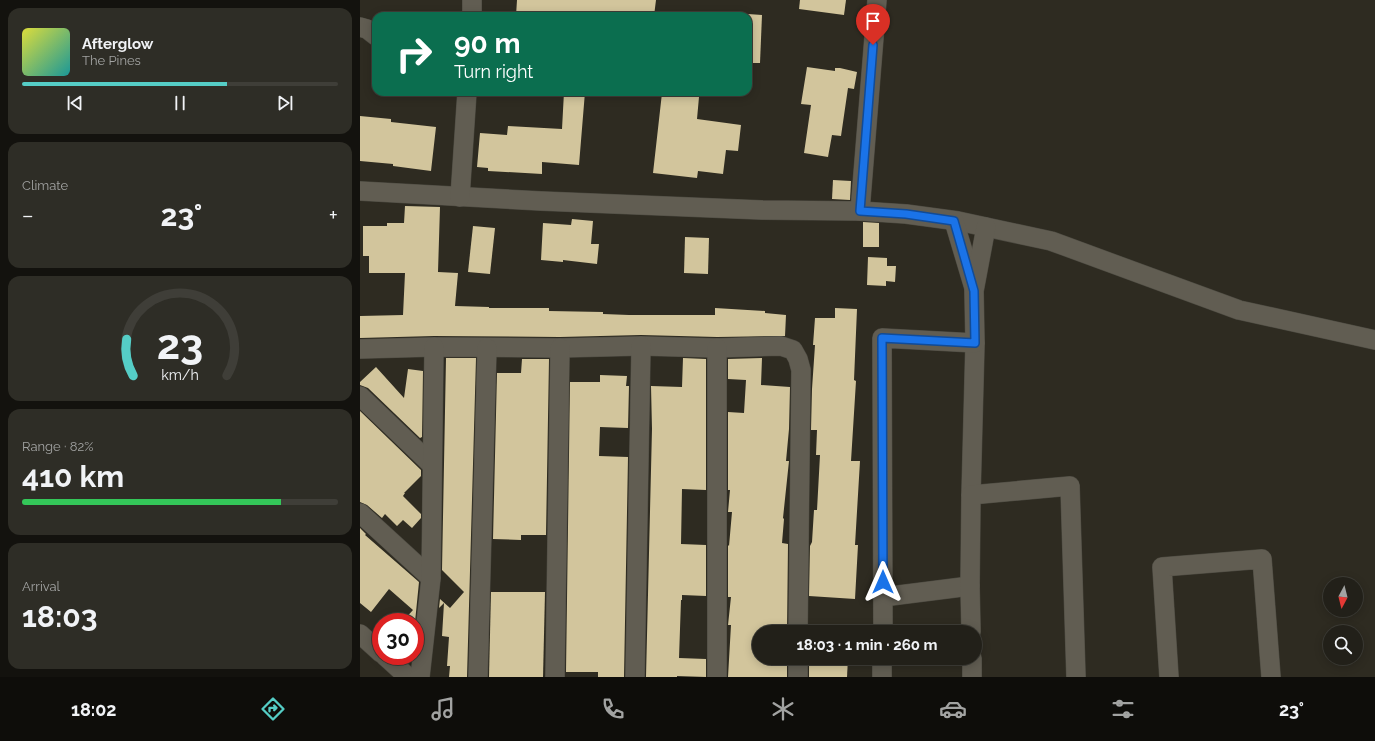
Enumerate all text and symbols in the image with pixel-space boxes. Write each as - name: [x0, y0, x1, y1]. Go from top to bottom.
- pin: [856, 4, 890, 45]
- icon: arrive: [862, 10, 884, 32]
- text: 90 m: [454, 27, 520, 60]
- icon: right: [388, 28, 440, 80]
- text: Afterglow: [82, 35, 153, 53]
- text: The Pines: [82, 53, 141, 68]
- text: Turn right: [454, 61, 533, 82]
- icon: previous: [64, 92, 86, 114]
- icon: pause: [169, 92, 191, 114]
- icon: next: [274, 92, 296, 114]
- text: Climate: [22, 178, 68, 193]
- text: 23°: [160, 198, 202, 233]
- text: −: [22, 202, 34, 228]
- text: +: [329, 202, 338, 228]
- text: 23: [157, 320, 203, 369]
- text: km/h: [161, 367, 199, 383]
- text: Range · 82%: [22, 439, 94, 454]
- text: 410 km: [22, 459, 124, 494]
- position arrow: [862, 561, 904, 603]
- north arrow: [1323, 577, 1363, 617]
- map controls: [1323, 577, 1363, 665]
- text: Arrival: [22, 579, 60, 594]
- text: 18:03: [22, 599, 98, 634]
- speed limit sign: 30: [372, 613, 424, 665]
- button: search: [1323, 625, 1363, 665]
- text: 18:03 · 1 min · 260 m: [796, 636, 938, 654]
- icon: directions: [259, 695, 287, 723]
- icon: music: [429, 695, 457, 723]
- icon: phone: [599, 695, 627, 723]
- icon: climate: [769, 695, 797, 723]
- icon: car: [939, 695, 967, 723]
- icon: filters: [1109, 695, 1137, 723]
- text: 18:02: [71, 699, 116, 720]
- text: 23°: [1279, 699, 1304, 720]

